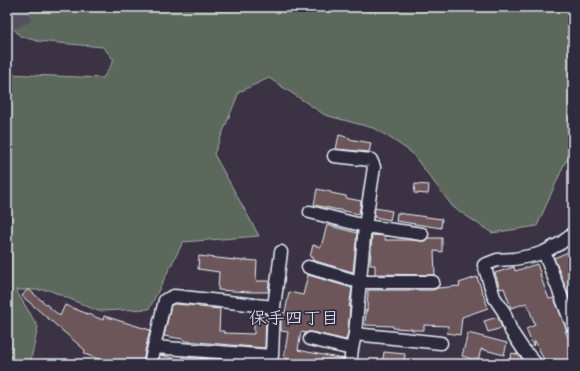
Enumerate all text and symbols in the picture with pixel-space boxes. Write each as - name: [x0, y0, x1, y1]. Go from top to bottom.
- district label: 保手四丁目: [249, 307, 339, 329]

